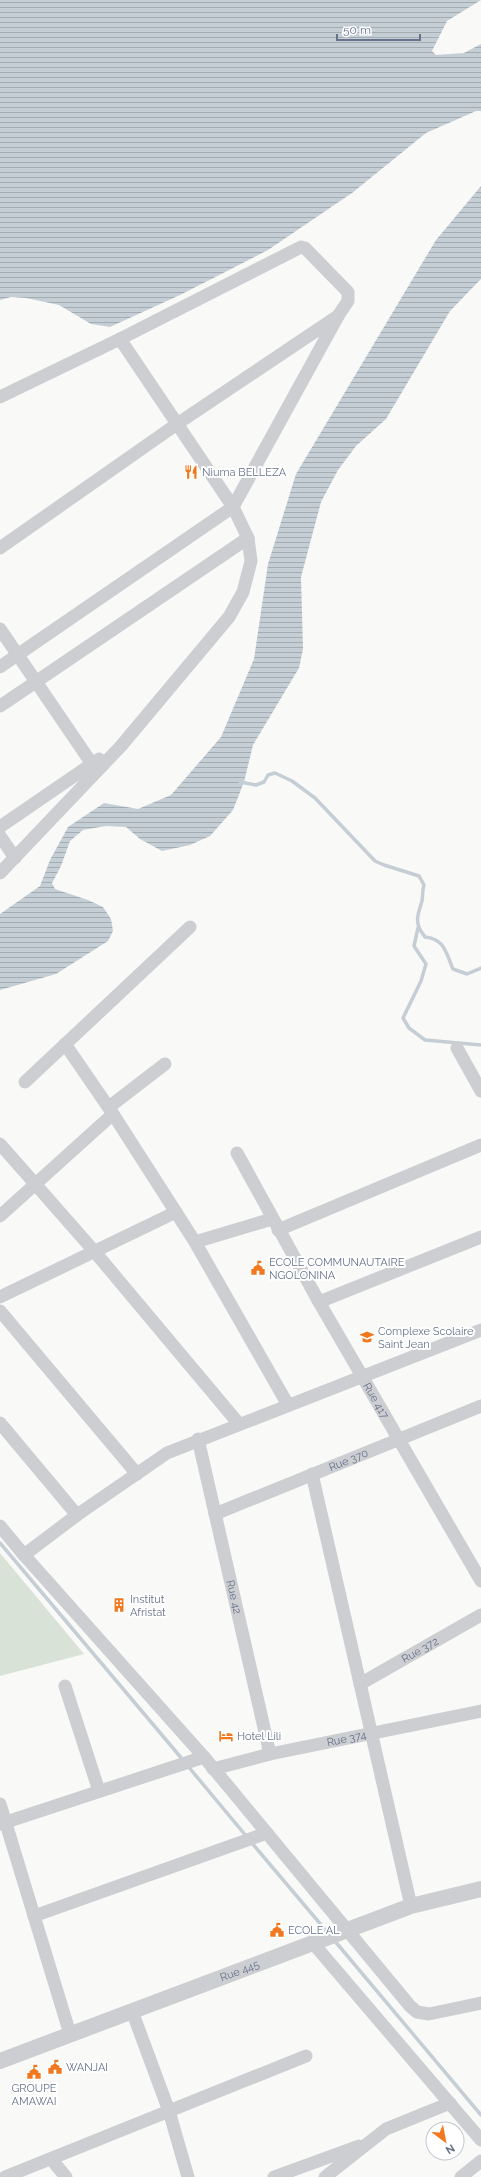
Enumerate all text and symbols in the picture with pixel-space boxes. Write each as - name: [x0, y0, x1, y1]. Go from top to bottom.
- scale bar: [337, 16, 420, 42]
- text: 50 m: [343, 23, 371, 37]
- restaurant icon: Niuma BELLEZA: [183, 464, 199, 480]
- place label: Niuma BELLEZA: [202, 466, 287, 479]
- place label: ECOLE COMMUNAUTAIRE NGOLONINA: [269, 1256, 405, 1282]
- public building icon: ECOLE COMMUNAUTAIRE NGOLONINA: [250, 1260, 266, 1276]
- place label: Complexe Scolaire Saint Jean: [378, 1325, 474, 1351]
- school or university icon: Complexe Scolaire Saint Jean: [359, 1329, 375, 1345]
- street label: Rue 417: [361, 1380, 392, 1421]
- street label: Rue 370: [327, 1446, 370, 1474]
- street label: Rue 42: [224, 1579, 244, 1616]
- place label: Institut Afristat: [130, 1593, 166, 1619]
- building icon: Institut Afristat: [111, 1597, 127, 1613]
- street label: Rue 372: [399, 1634, 441, 1665]
- hotel icon: Hotel Lili: [218, 1728, 234, 1744]
- street label: Rue 374: [326, 1728, 367, 1749]
- place label: Hotel Lili: [237, 1730, 281, 1743]
- public building icon: ECOLE AL: [269, 1922, 285, 1938]
- place label: ECOLE AL: [288, 1924, 340, 1937]
- street label: Rue 445: [218, 1957, 261, 1984]
- public building icon: WANJAI: [47, 2059, 63, 2075]
- place label: WANJAI: [66, 2061, 108, 2074]
- public building icon: GROUPE AMAWAI: [26, 2064, 42, 2080]
- place label: GROUPE AMAWAI: [11, 2082, 57, 2108]
- north arrow: [425, 2121, 465, 2161]
- text: N: [443, 2141, 457, 2157]

